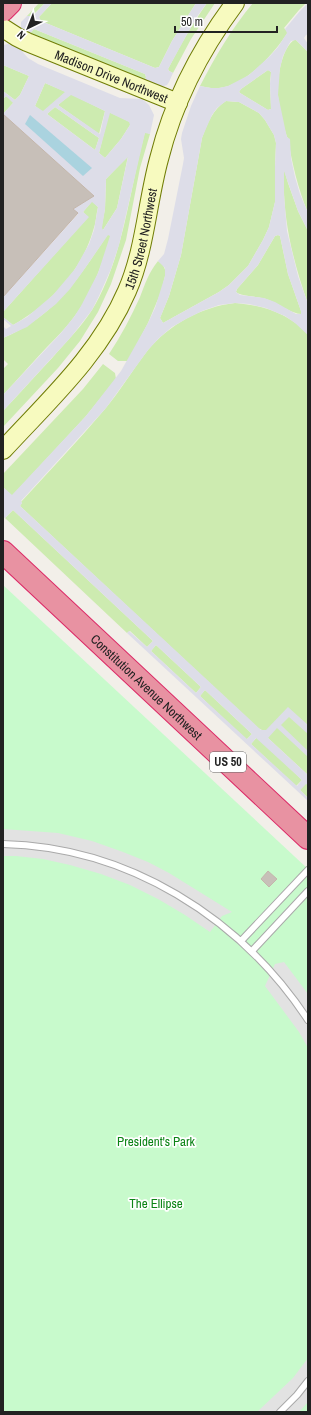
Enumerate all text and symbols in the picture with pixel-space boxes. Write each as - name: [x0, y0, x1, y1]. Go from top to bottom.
- north arrow: [8, 8, 48, 48]
- scale bar: [175, 8, 277, 34]
- text: 50 m: [181, 14, 203, 30]
- text: N: [14, 28, 28, 43]
- street label: Madison Drive Northwest: [52, 46, 170, 107]
- street label: 15th Street Northwest: [121, 187, 161, 292]
- street label: Constitution Avenue Northwest: [87, 631, 206, 744]
- road number: US 50: [210, 752, 246, 772]
- park label: President's Park: [117, 1133, 196, 1150]
- park label: The Ellipse: [129, 1195, 183, 1212]

